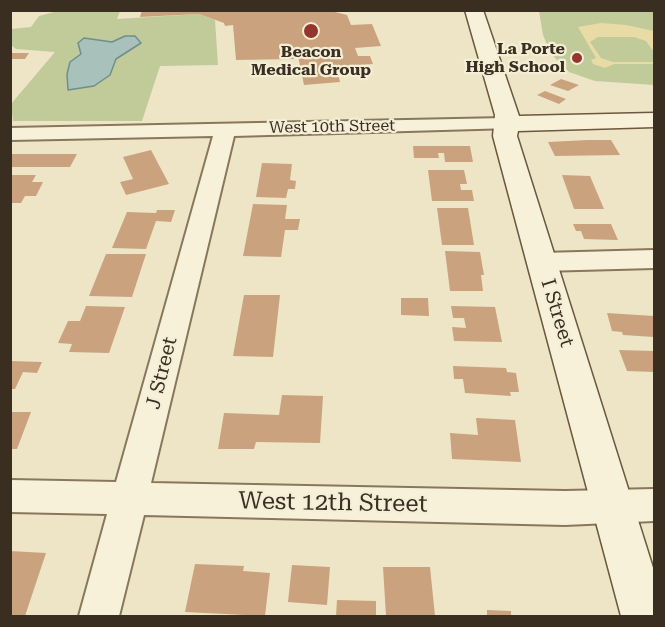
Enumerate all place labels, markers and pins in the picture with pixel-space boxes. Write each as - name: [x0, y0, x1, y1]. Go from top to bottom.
- marker: Beacon Medical Group: [302, 22, 320, 40]
- place label: La Porte High School: [466, 39, 565, 77]
- place label: Beacon Medical Group: [251, 42, 371, 80]
- marker: La Porte High School: [570, 51, 584, 65]

